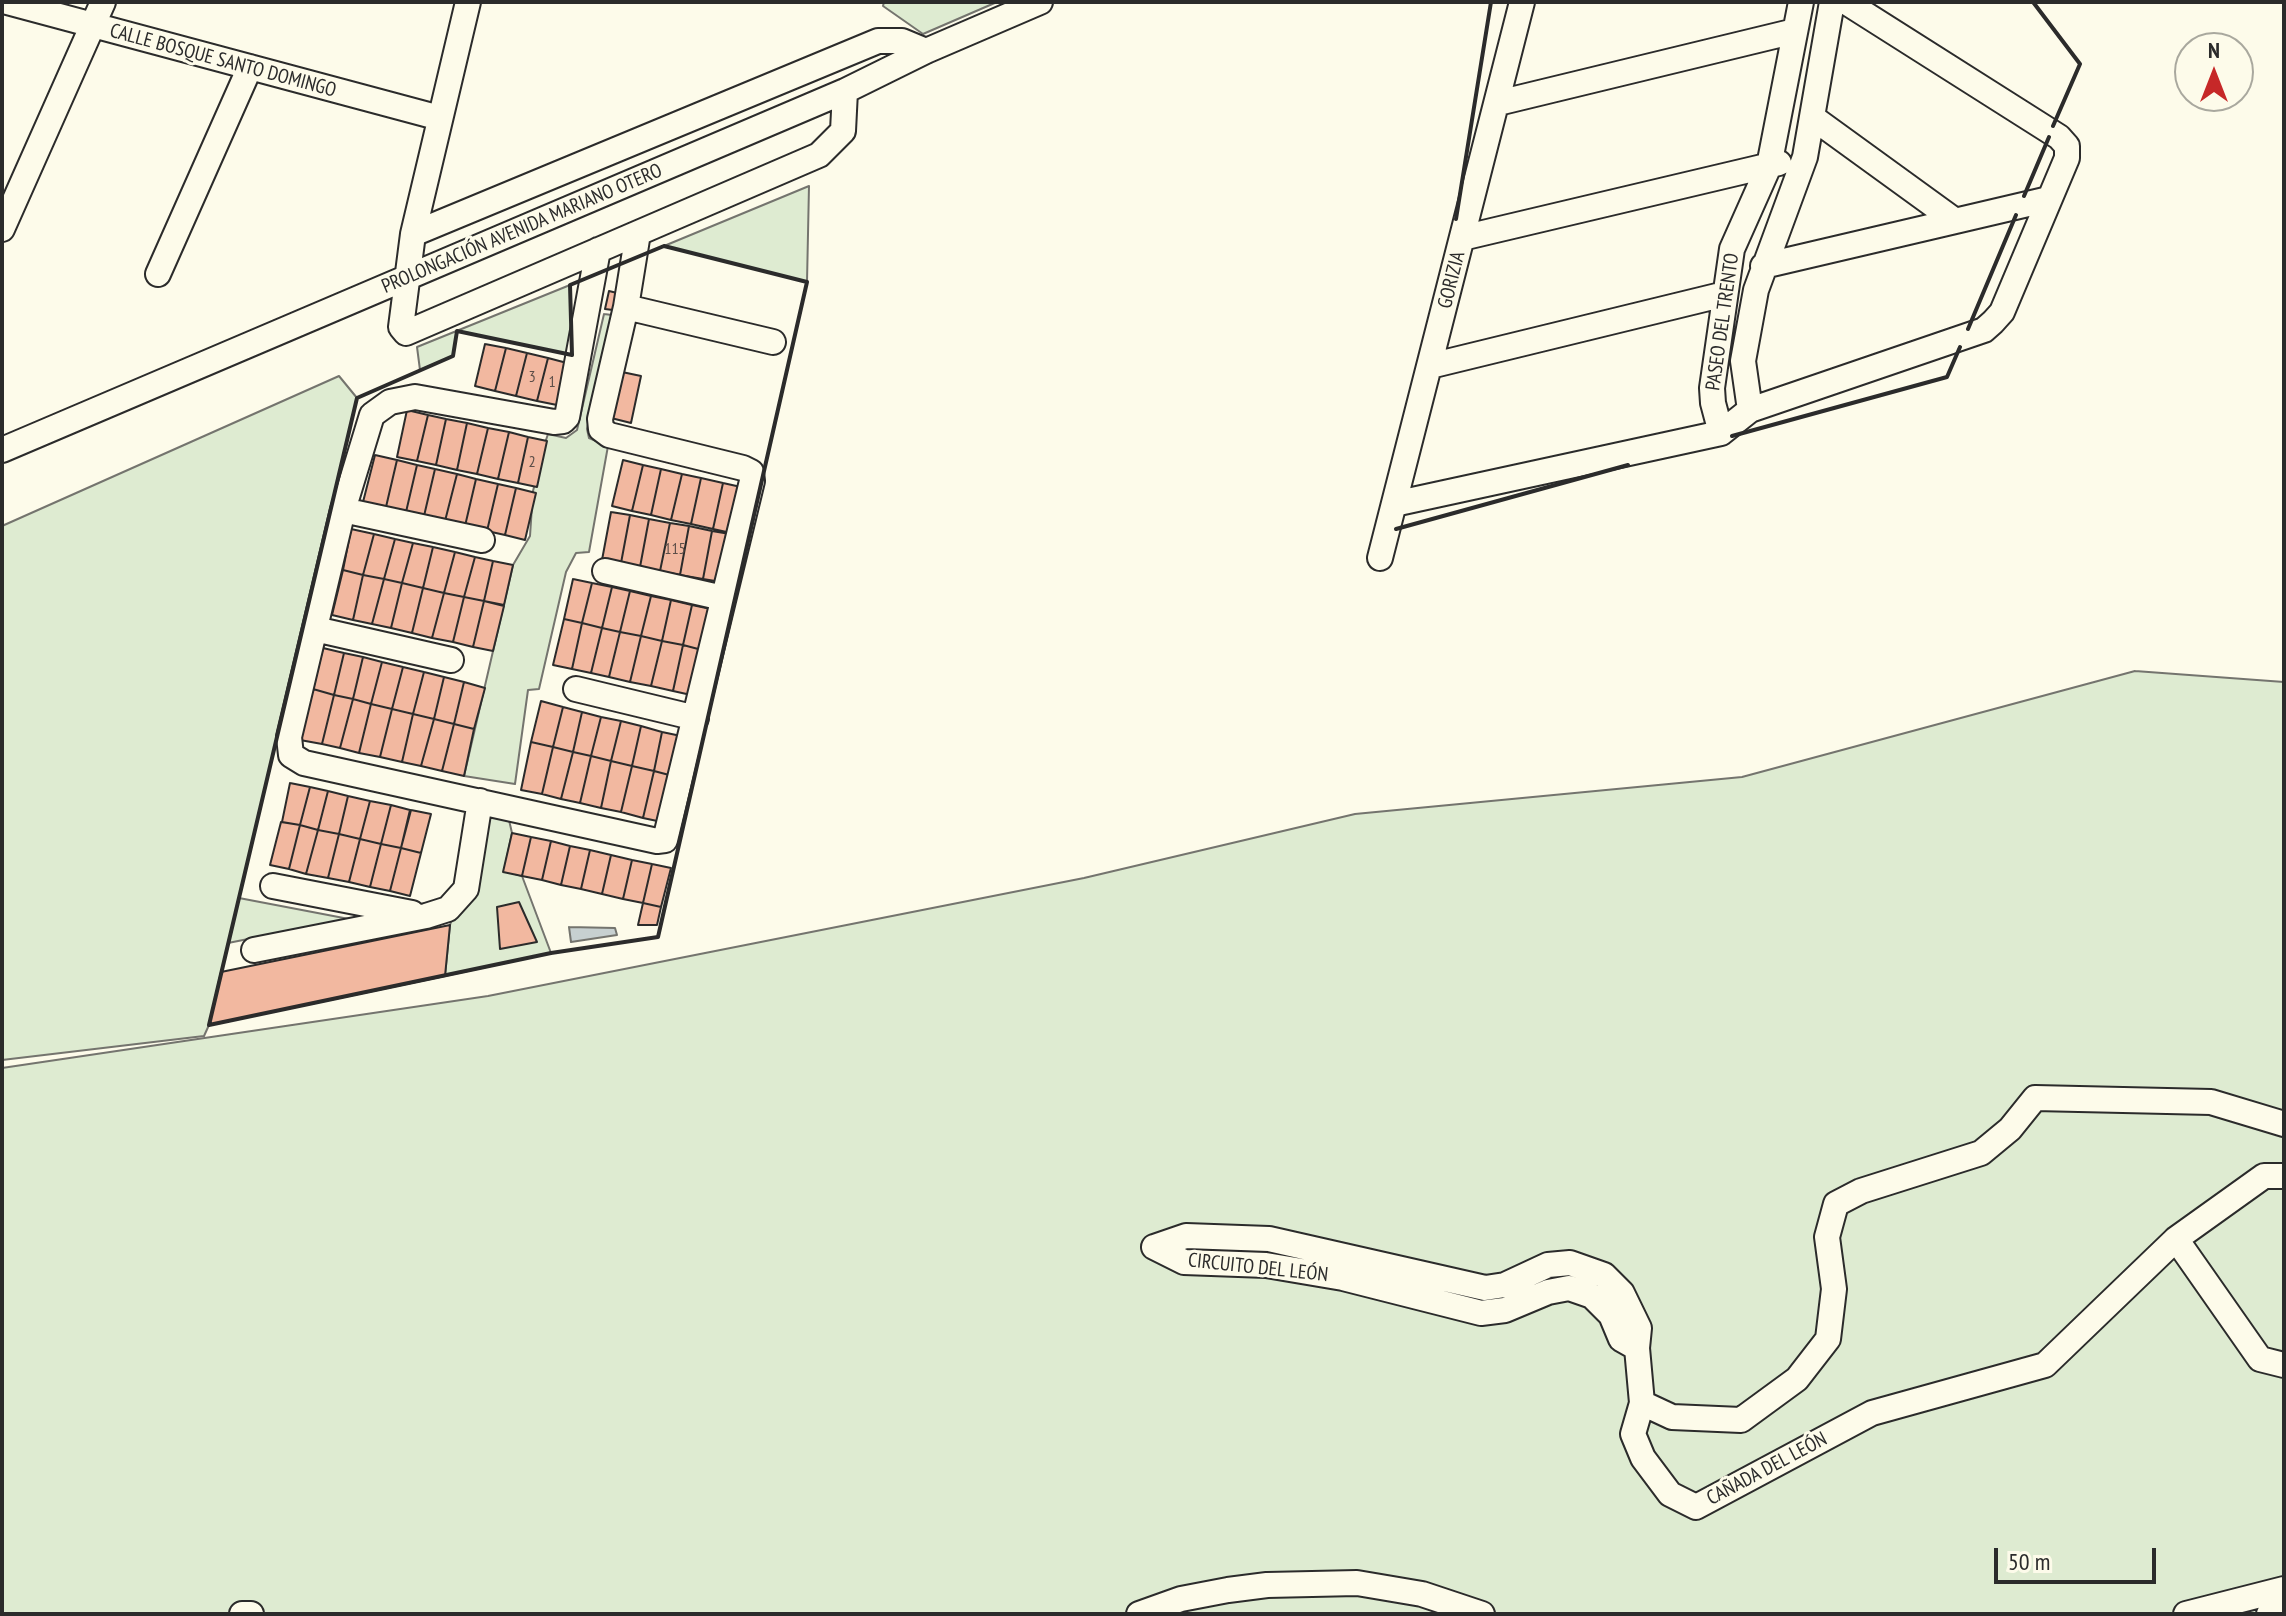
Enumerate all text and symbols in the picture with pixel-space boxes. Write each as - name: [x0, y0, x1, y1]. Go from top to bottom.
- street label: CALLE BOSQUE SANTO DOMINGO: [107, 19, 339, 103]
- north arrow: [2174, 32, 2254, 112]
- text: N: [2208, 36, 2220, 64]
- street label: PROLONGACIÓN AVENIDA MARIANO OTERO: [378, 159, 666, 299]
- street label: GORIZIA: [1433, 249, 1471, 311]
- street label: PASEO DEL TRENTO: [1701, 252, 1745, 392]
- house number: 3: [528, 367, 536, 387]
- house number: 1: [548, 372, 556, 392]
- house number: 2: [528, 452, 536, 472]
- house number: 115: [664, 539, 686, 559]
- street label: CIRCUITO DEL LEÓN: [1187, 1249, 1329, 1287]
- street label: CAÑADA DEL LEÓN: [1703, 1427, 1831, 1511]
- scale bar: [1998, 1532, 2160, 1582]
- text: 50 m: [2008, 1546, 2050, 1577]

